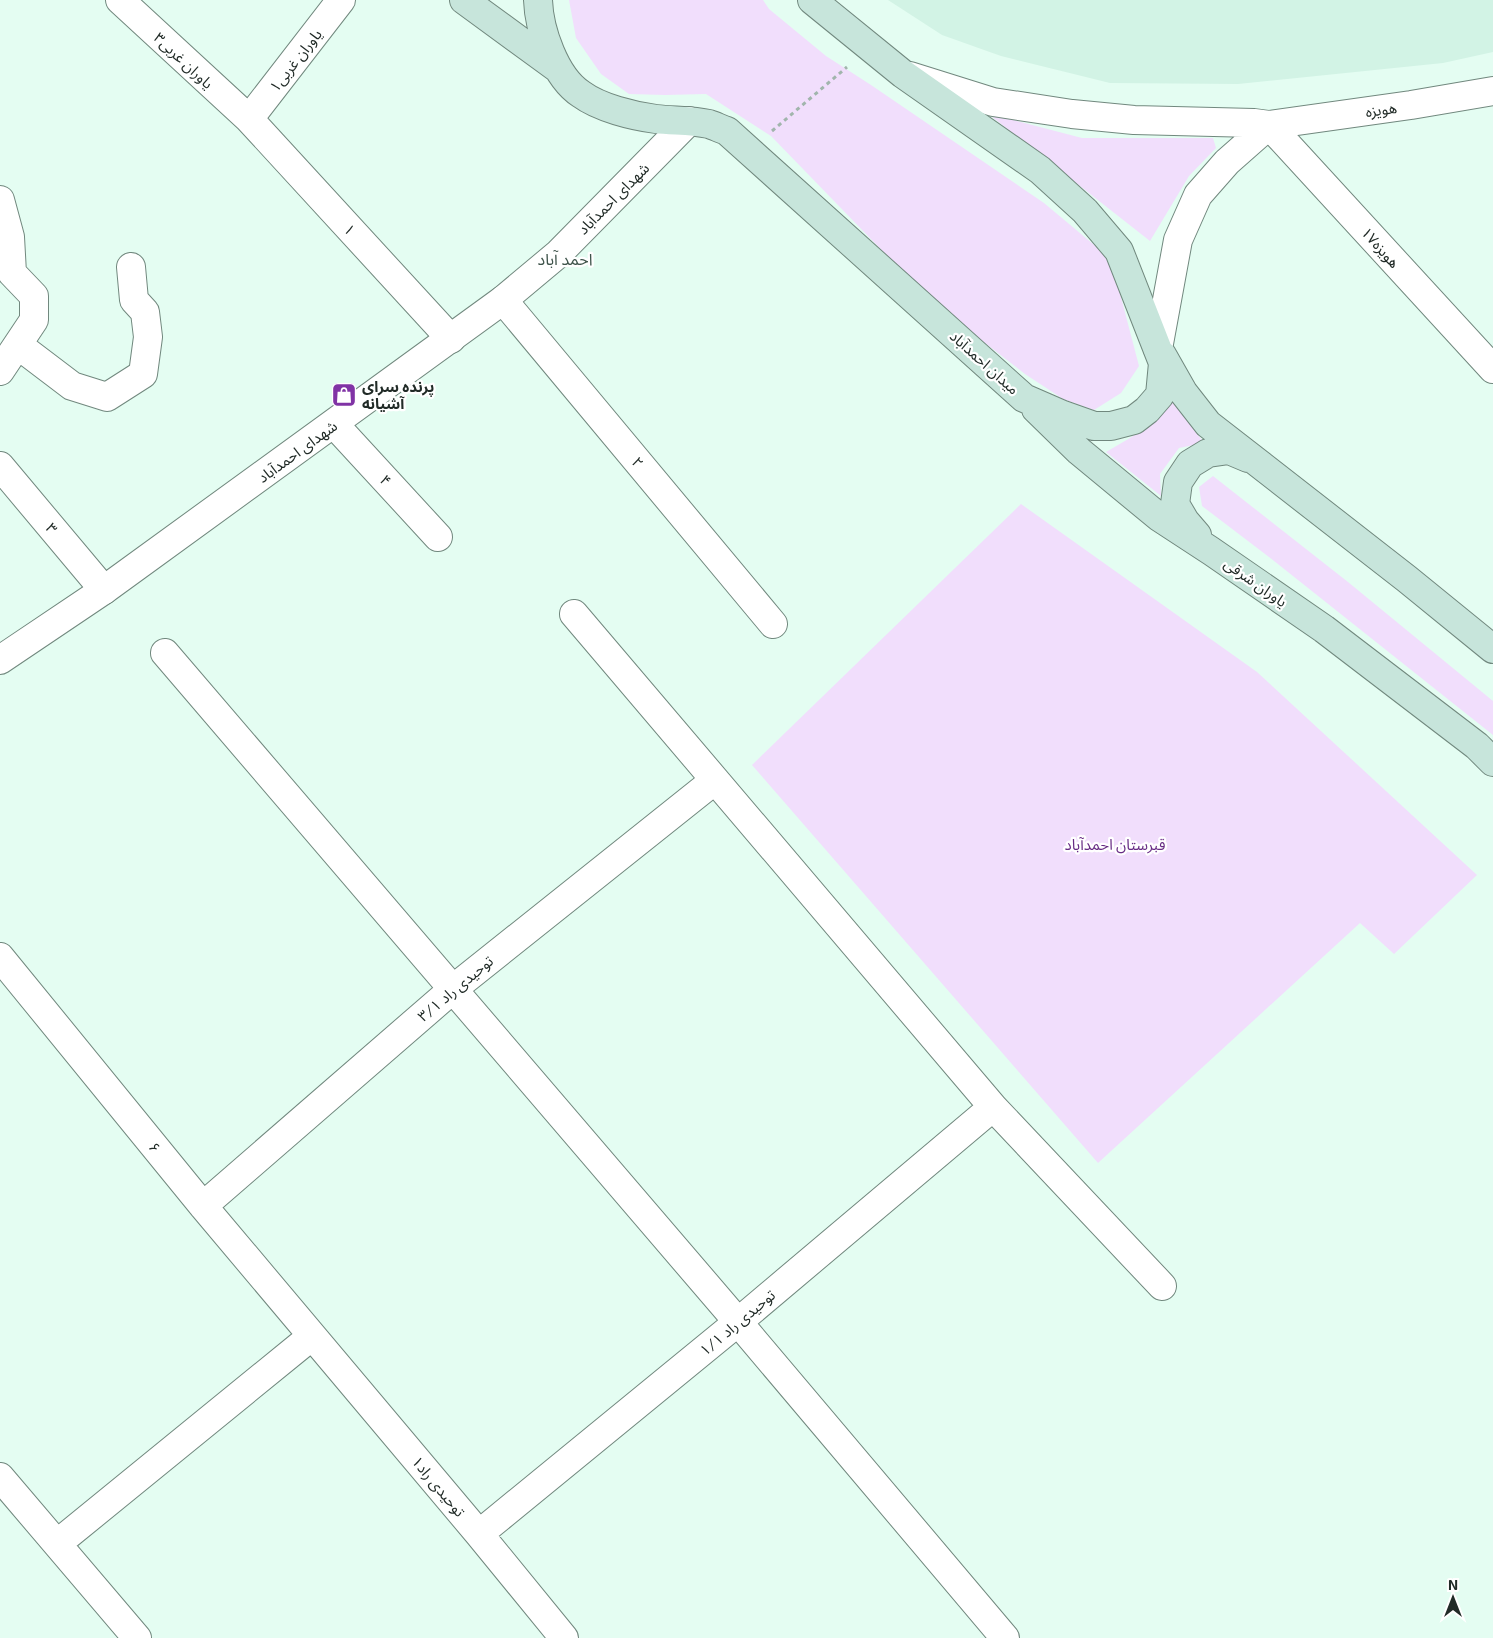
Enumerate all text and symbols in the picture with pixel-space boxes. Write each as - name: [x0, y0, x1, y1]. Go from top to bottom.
- street label: یاوران غربی۱: [265, 25, 326, 96]
- street label: یاوران غربی۳: [150, 28, 217, 93]
- street label: هویزه: [1364, 98, 1398, 121]
- street label: شهدای احمدآباد: [573, 158, 653, 238]
- street label: ۱: [340, 220, 360, 238]
- street label: هویزه۱۷: [1357, 223, 1404, 272]
- district label: احمد آباد: [538, 249, 592, 268]
- street label: میدان احمدآباد: [946, 326, 1023, 398]
- place label: پرنده سرای آشیانه: [362, 377, 434, 412]
- shop icon: پرنده سرای آشیانه: [331, 382, 357, 408]
- street label: شهدای احمدآباد: [254, 416, 341, 487]
- street label: ۲: [628, 453, 648, 471]
- street label: ۴: [376, 471, 396, 489]
- street label: ۳: [42, 519, 62, 537]
- street label: یاوران شرقی: [1220, 554, 1291, 611]
- park label: قبرستان احمدآباد: [1065, 835, 1166, 854]
- street label: ۳/۱ توحیدی راد: [414, 951, 497, 1025]
- street label: ۶: [145, 1138, 165, 1156]
- street label: ۱/۱ توحیدی راد: [696, 1285, 779, 1359]
- street label: توحیدی راد۱: [408, 1452, 469, 1520]
- north arrow: [1428, 1573, 1478, 1623]
- text: N: [1448, 1576, 1458, 1593]

